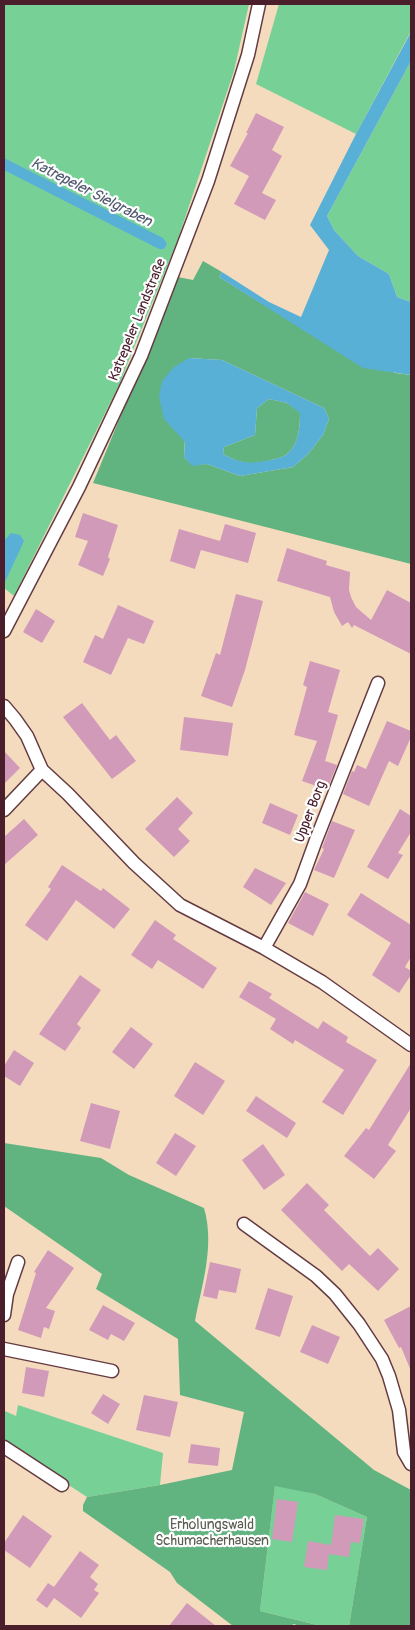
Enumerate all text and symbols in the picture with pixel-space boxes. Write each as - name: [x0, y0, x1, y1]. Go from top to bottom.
- water label: Katrepeler Sielgraben: [28, 155, 154, 231]
- street label: Katrepeler Landstraße: [106, 256, 170, 384]
- street label: Upper Borg: [292, 779, 330, 845]
- park label: Erholungswald Schumacherhausen: [155, 1517, 269, 1550]

